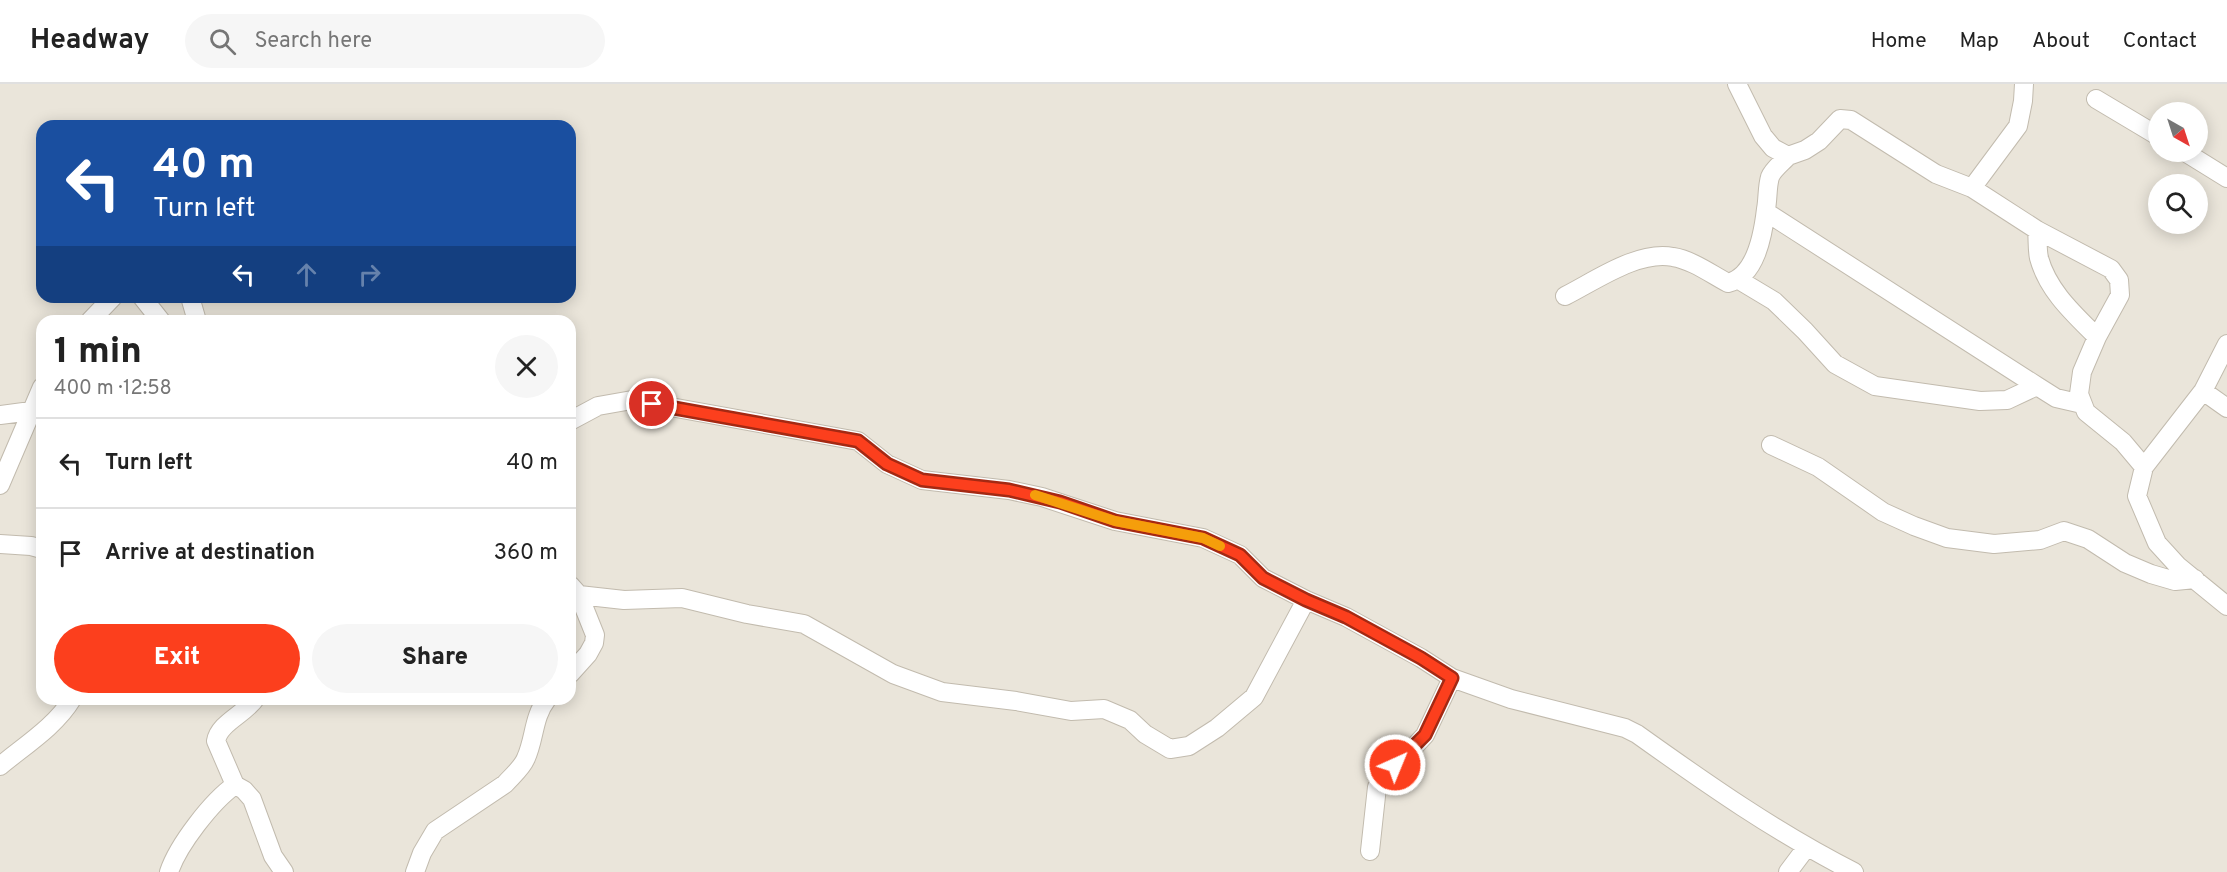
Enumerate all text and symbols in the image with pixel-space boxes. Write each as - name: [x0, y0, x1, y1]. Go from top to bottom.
- search box: [185, 14, 605, 68]
- text: Headway: [30, 23, 149, 59]
- icon: search: [206, 25, 239, 58]
- text: Search here: [254, 28, 372, 55]
- text: Home: [1871, 28, 1927, 55]
- text: Map: [1960, 28, 1999, 55]
- text: About: [2032, 28, 2090, 55]
- text: Contact: [2123, 28, 2197, 55]
- north arrow: [2148, 102, 2208, 162]
- map controls: [2148, 102, 2208, 234]
- text: 40 m: [153, 140, 255, 193]
- icon: left: [54, 144, 132, 222]
- button: search: [2148, 174, 2208, 234]
- text: Turn left: [153, 192, 255, 226]
- icon: left: [227, 258, 260, 291]
- icon: ahead: [290, 258, 323, 291]
- icon: right: [353, 258, 386, 291]
- text: 1 min: [54, 330, 142, 376]
- button: close: [495, 335, 558, 398]
- text: 400 m · 12:58: [54, 376, 172, 402]
- pin: [626, 378, 677, 429]
- icon: arrive: [635, 387, 668, 420]
- icon: left: [54, 447, 87, 480]
- text: Turn left: [105, 450, 193, 477]
- text: 40 m: [506, 450, 558, 477]
- icon: arrive: [54, 537, 87, 570]
- text: Arrive at destination: [105, 540, 315, 567]
- text: 360 m: [494, 540, 558, 567]
- button: Exit: [54, 624, 300, 693]
- button: Share: [312, 624, 558, 693]
- position arrow: [1363, 733, 1427, 797]

